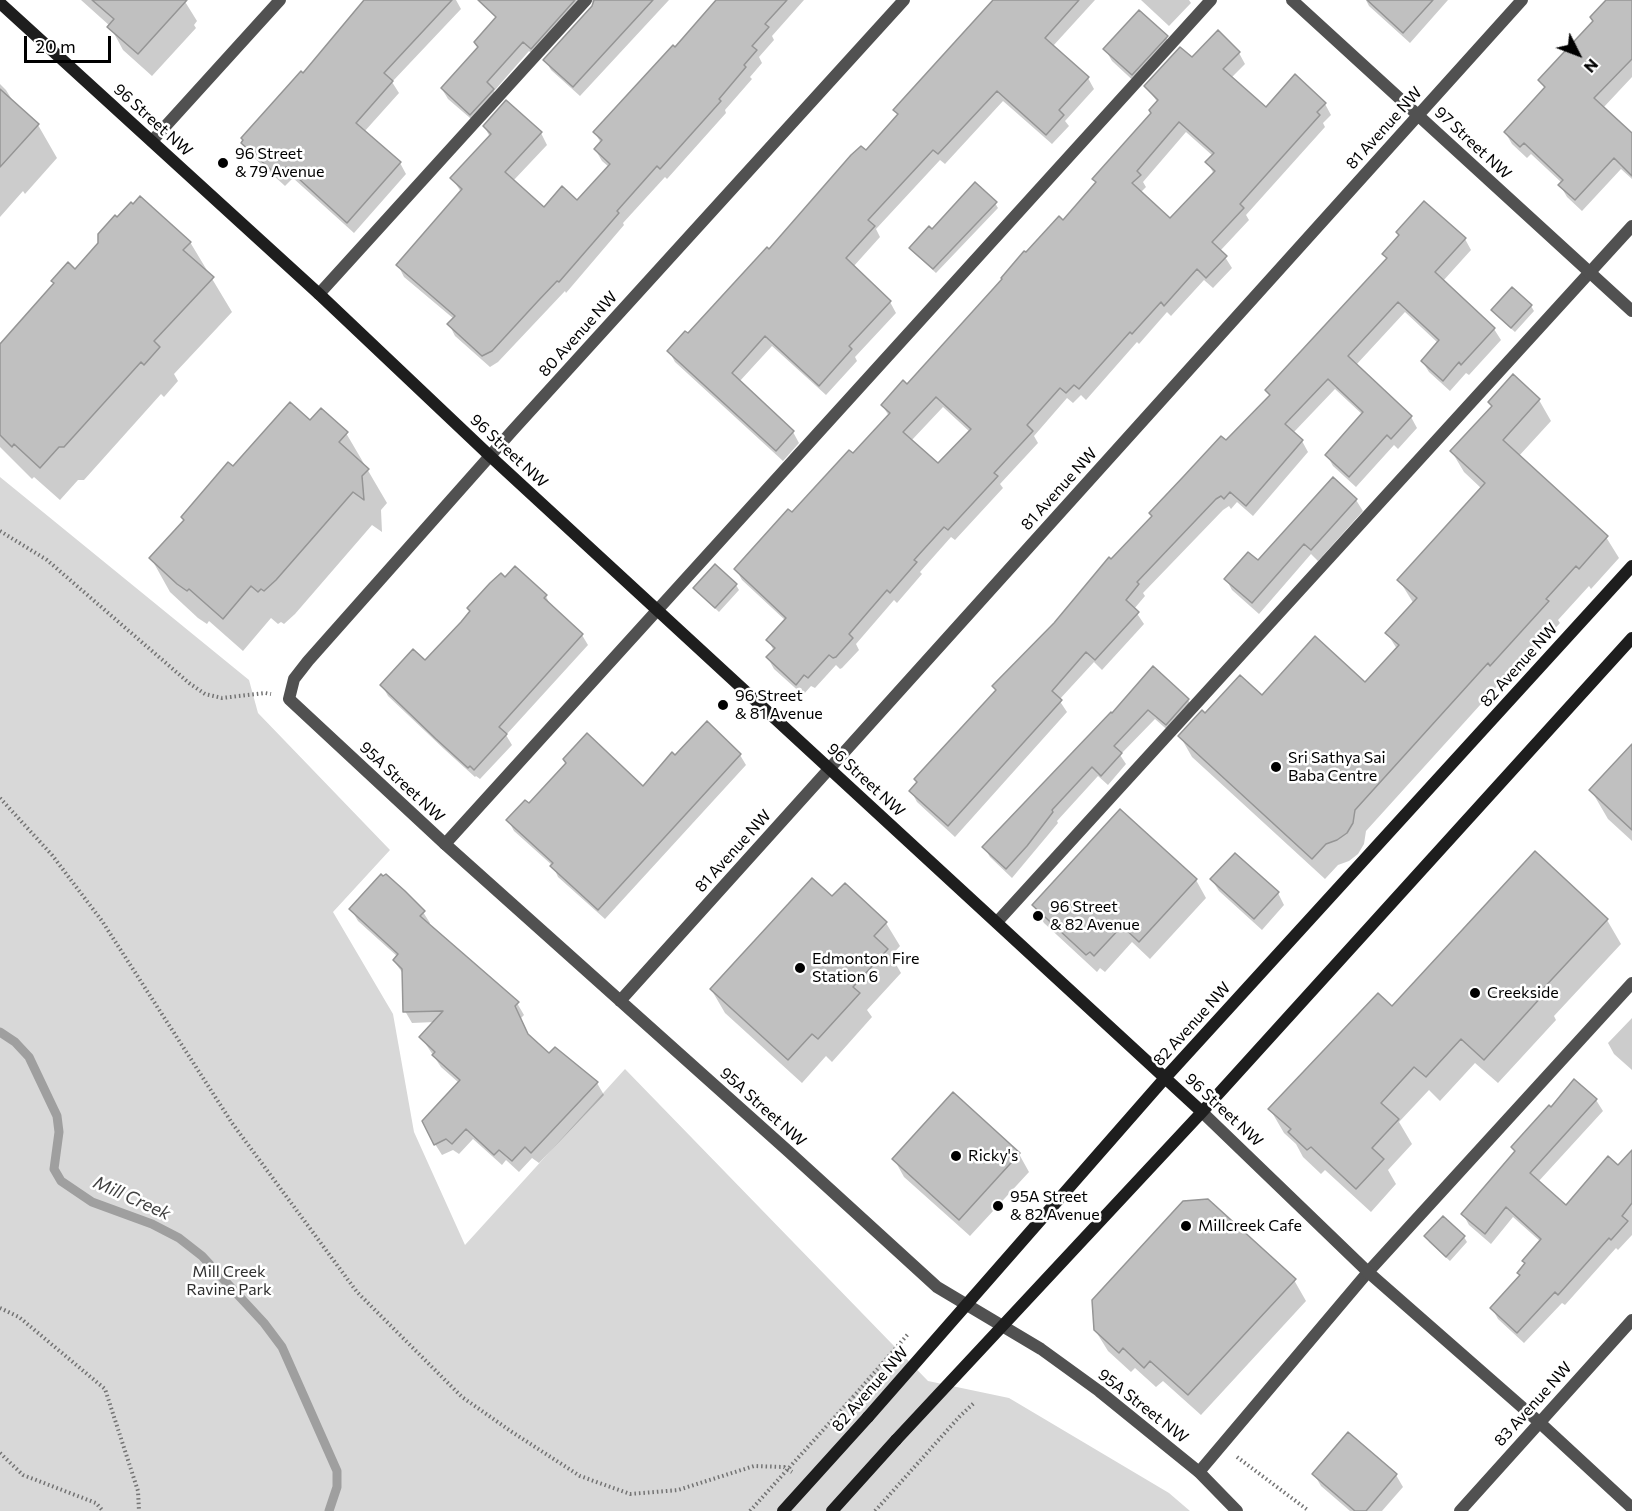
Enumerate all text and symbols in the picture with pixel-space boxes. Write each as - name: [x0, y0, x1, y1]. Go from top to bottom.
- scale bar: [27, 24, 114, 62]
- north arrow: [1548, 24, 1608, 84]
- text: 20 m: [35, 35, 76, 57]
- text: N: [1581, 56, 1603, 77]
- street label: 96 Street NW: [110, 80, 196, 160]
- street label: 81 Avenue NW: [1342, 83, 1426, 173]
- street label: 97 Street NW: [1431, 103, 1515, 183]
- place label: 96 Street & 79 Avenue: [235, 144, 324, 182]
- marker: 96 Street & 79 Avenue: [216, 156, 230, 170]
- street label: 80 Avenue NW: [535, 287, 621, 381]
- street label: 96 Street NW: [466, 410, 552, 492]
- street label: 81 Avenue NW: [1017, 444, 1101, 534]
- street label: 82 Avenue NW: [1476, 619, 1562, 711]
- place label: 96 Street & 81 Avenue: [735, 686, 823, 724]
- marker: 96 Street & 81 Avenue: [716, 698, 730, 712]
- street label: 95A Street NW: [355, 738, 449, 826]
- street label: 96 Street NW: [823, 739, 909, 821]
- place label: Sri Sathya Sai Baba Centre: [1288, 748, 1386, 786]
- marker: Sri Sathya Sai Baba Centre: [1269, 760, 1283, 774]
- street label: 81 Avenue NW: [691, 806, 775, 896]
- place label: 96 Street & 82 Avenue: [1050, 897, 1140, 935]
- marker: 96 Street & 82 Avenue: [1031, 909, 1045, 923]
- place label: Edmonton Fire Station 6: [812, 949, 920, 987]
- marker: Edmonton Fire Station 6: [793, 961, 807, 975]
- street label: 82 Avenue NW: [1149, 978, 1235, 1070]
- place label: Creekside: [1487, 983, 1559, 1003]
- marker: Creekside: [1468, 986, 1482, 1000]
- street label: 95A Street NW: [716, 1063, 810, 1151]
- street label: 96 Street NW: [1181, 1069, 1267, 1151]
- place label: Ricky's: [968, 1146, 1018, 1166]
- marker: Ricky's: [949, 1149, 963, 1163]
- water label: Mill Creek: [90, 1171, 174, 1225]
- place label: 95A Street & 82 Avenue: [1010, 1187, 1100, 1225]
- marker: 95A Street & 82 Avenue: [991, 1199, 1005, 1213]
- place label: Millcreek Cafe: [1198, 1216, 1302, 1236]
- marker: Millcreek Cafe: [1179, 1219, 1193, 1233]
- park label: Mill Creek Ravine Park: [186, 1262, 272, 1300]
- street label: 82 Avenue NW: [828, 1343, 912, 1435]
- street label: 83 Avenue NW: [1490, 1358, 1576, 1450]
- street label: 95A Street NW: [1094, 1365, 1192, 1447]

